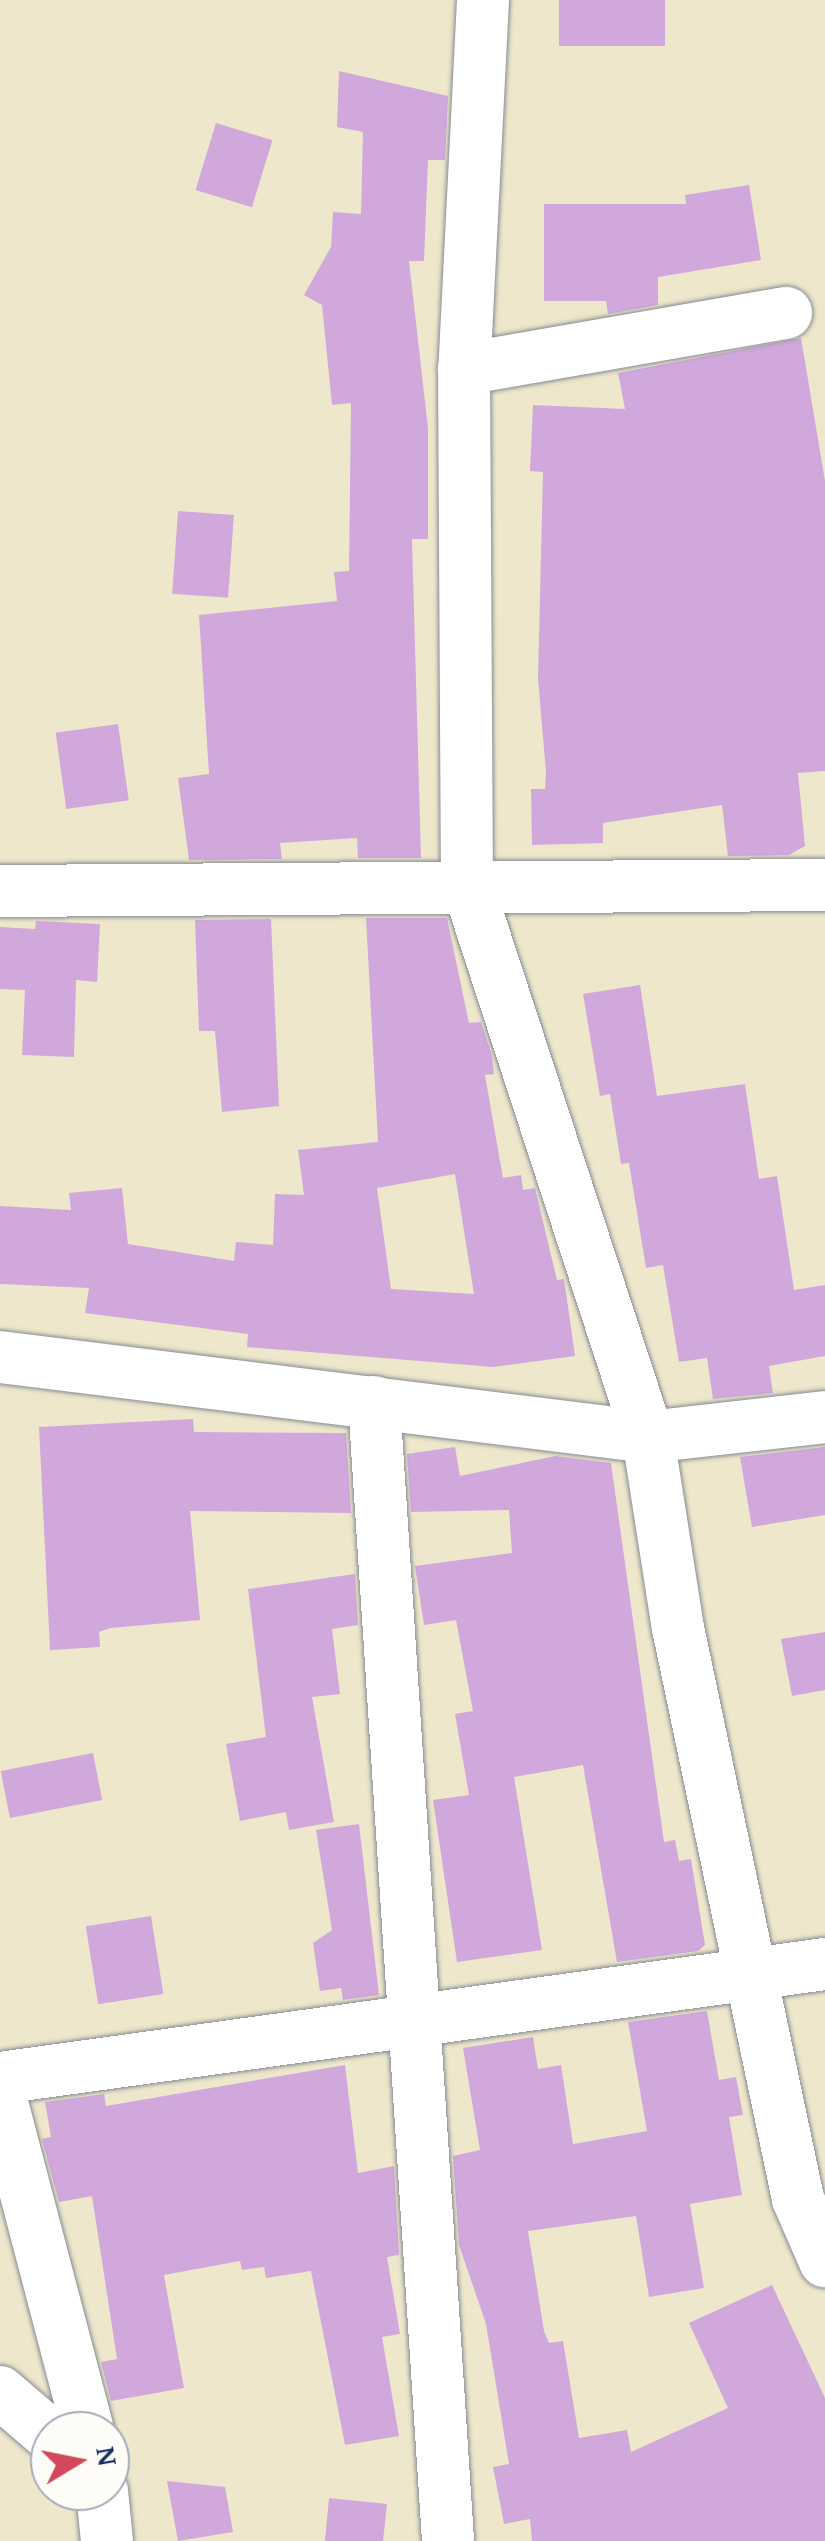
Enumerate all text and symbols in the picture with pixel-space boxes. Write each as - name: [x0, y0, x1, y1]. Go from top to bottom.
- north arrow: [30, 2411, 130, 2511]
- text: N: [86, 2443, 130, 2469]

